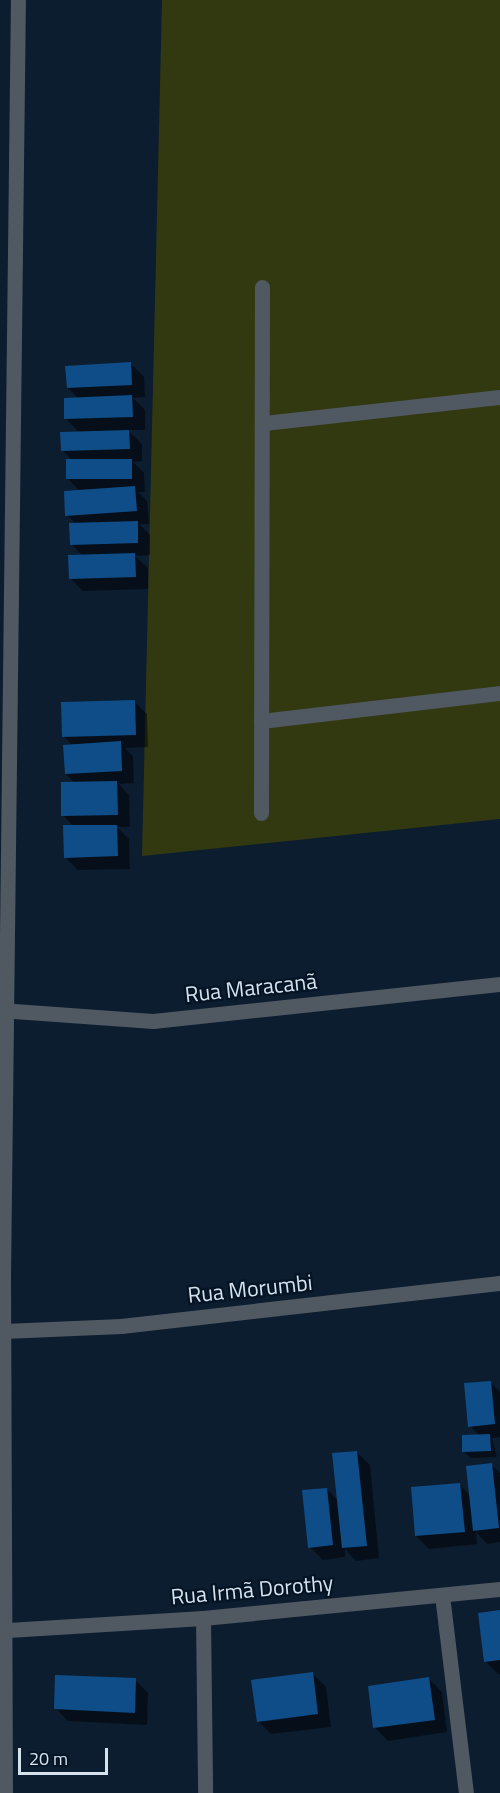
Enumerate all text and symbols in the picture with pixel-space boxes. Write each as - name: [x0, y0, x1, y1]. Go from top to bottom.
- street label: Rua Maracanã: [184, 968, 318, 1008]
- street label: Rua Morumbi: [186, 1269, 314, 1309]
- street label: Rua Irmã Dorothy: [170, 1570, 334, 1610]
- scale bar: [21, 1736, 111, 1774]
- text: 20 m: [29, 1745, 68, 1772]

